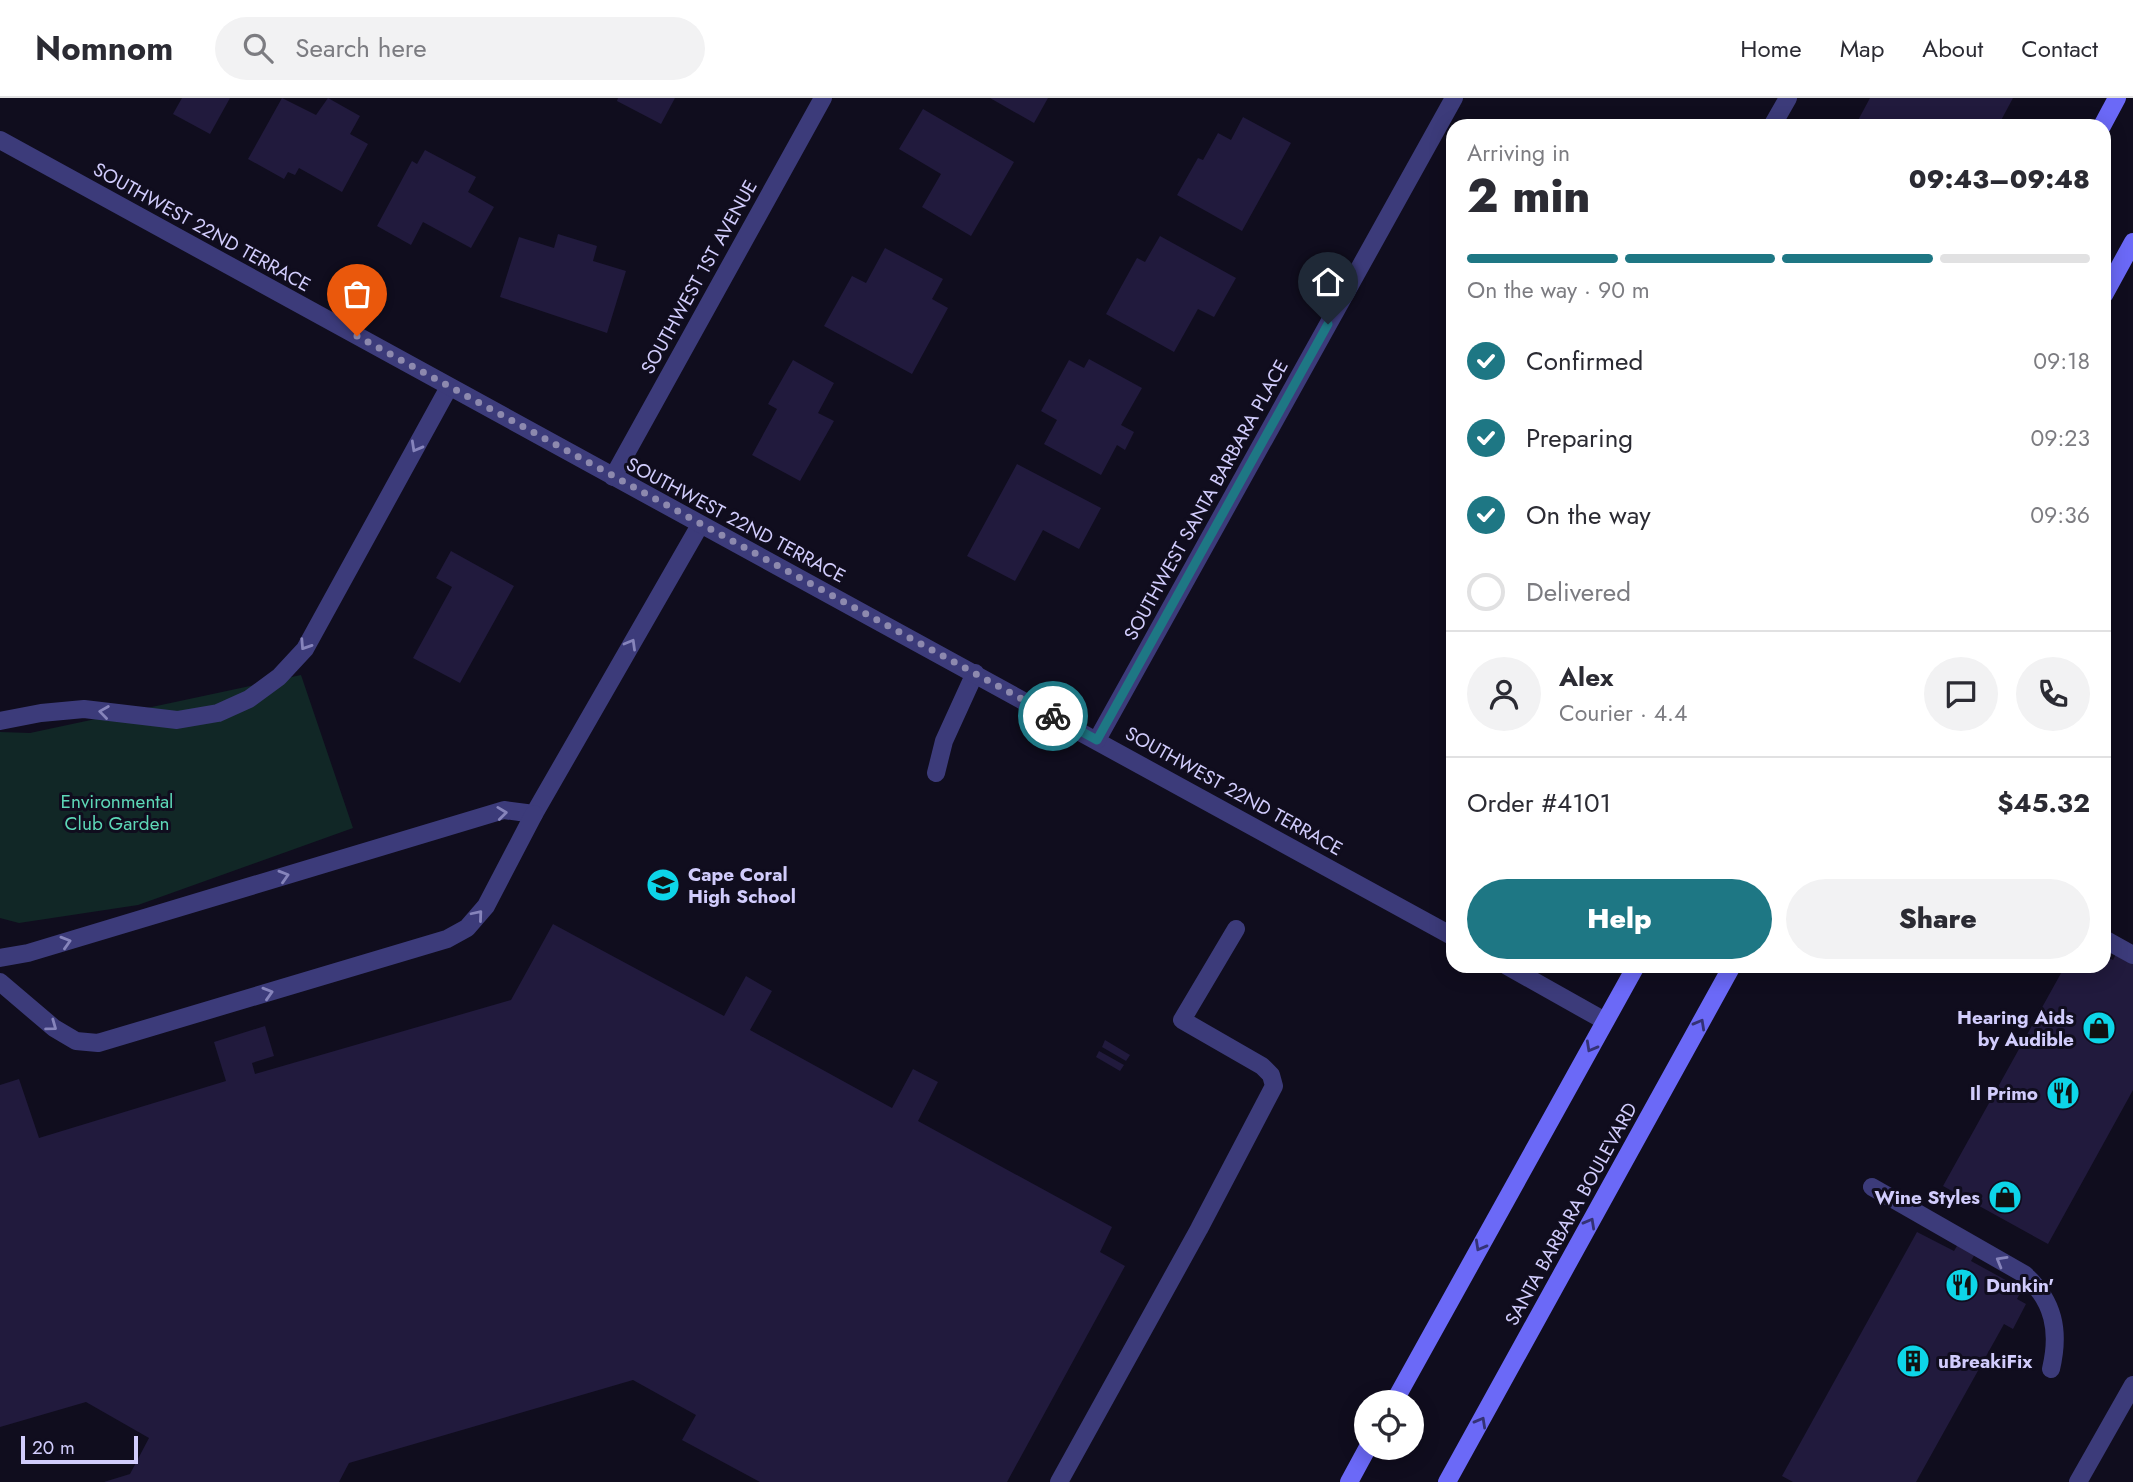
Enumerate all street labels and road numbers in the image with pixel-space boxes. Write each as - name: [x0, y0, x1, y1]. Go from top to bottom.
- street label: SOUTHWEST 22ND TERRACE: [88, 156, 316, 298]
- street label: SOUTHWEST 1ST AVENUE: [634, 175, 764, 379]
- street label: SOUTHWEST SANTA BARBARA PLACE: [1117, 355, 1295, 645]
- street label: SOUTHWEST 22ND TERRACE: [622, 451, 850, 589]
- street label: SOUTHWEST 22ND TERRACE: [1120, 720, 1348, 862]
- street label: SANTA BARBARA BOULEVARD: [1498, 1097, 1644, 1330]

